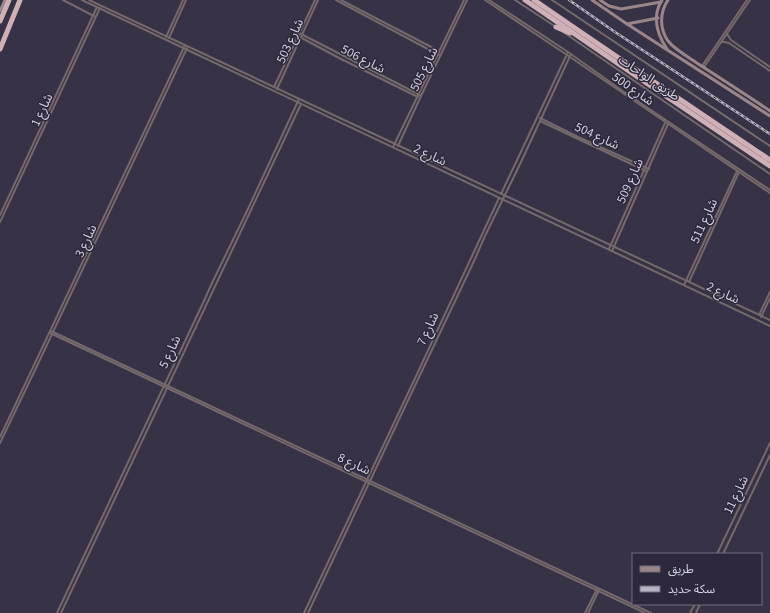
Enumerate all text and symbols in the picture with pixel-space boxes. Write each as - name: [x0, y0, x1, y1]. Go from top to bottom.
- street label: شارع 503: [272, 16, 309, 67]
- street label: شارع 506: [337, 40, 388, 79]
- street label: شارع 505: [406, 44, 443, 95]
- street label: طريق الواحات: [615, 51, 683, 105]
- street label: شارع 500: [608, 68, 658, 111]
- street label: شارع 1: [27, 91, 58, 130]
- street label: شارع 504: [571, 118, 622, 155]
- street label: شارع 2: [410, 140, 449, 171]
- street label: شارع 509: [612, 156, 649, 207]
- street label: شارع 511: [686, 196, 723, 247]
- street label: شارع 3: [71, 222, 102, 261]
- street label: شارع 2: [703, 278, 742, 309]
- street label: شارع 7: [413, 310, 444, 349]
- street label: شارع 5: [155, 333, 186, 372]
- street label: شارع 8: [334, 449, 373, 480]
- street label: شارع 11: [719, 473, 754, 518]
- legend: [632, 553, 762, 605]
- text: طريق: [668, 561, 694, 578]
- text: سكة حديد: [668, 581, 715, 598]

